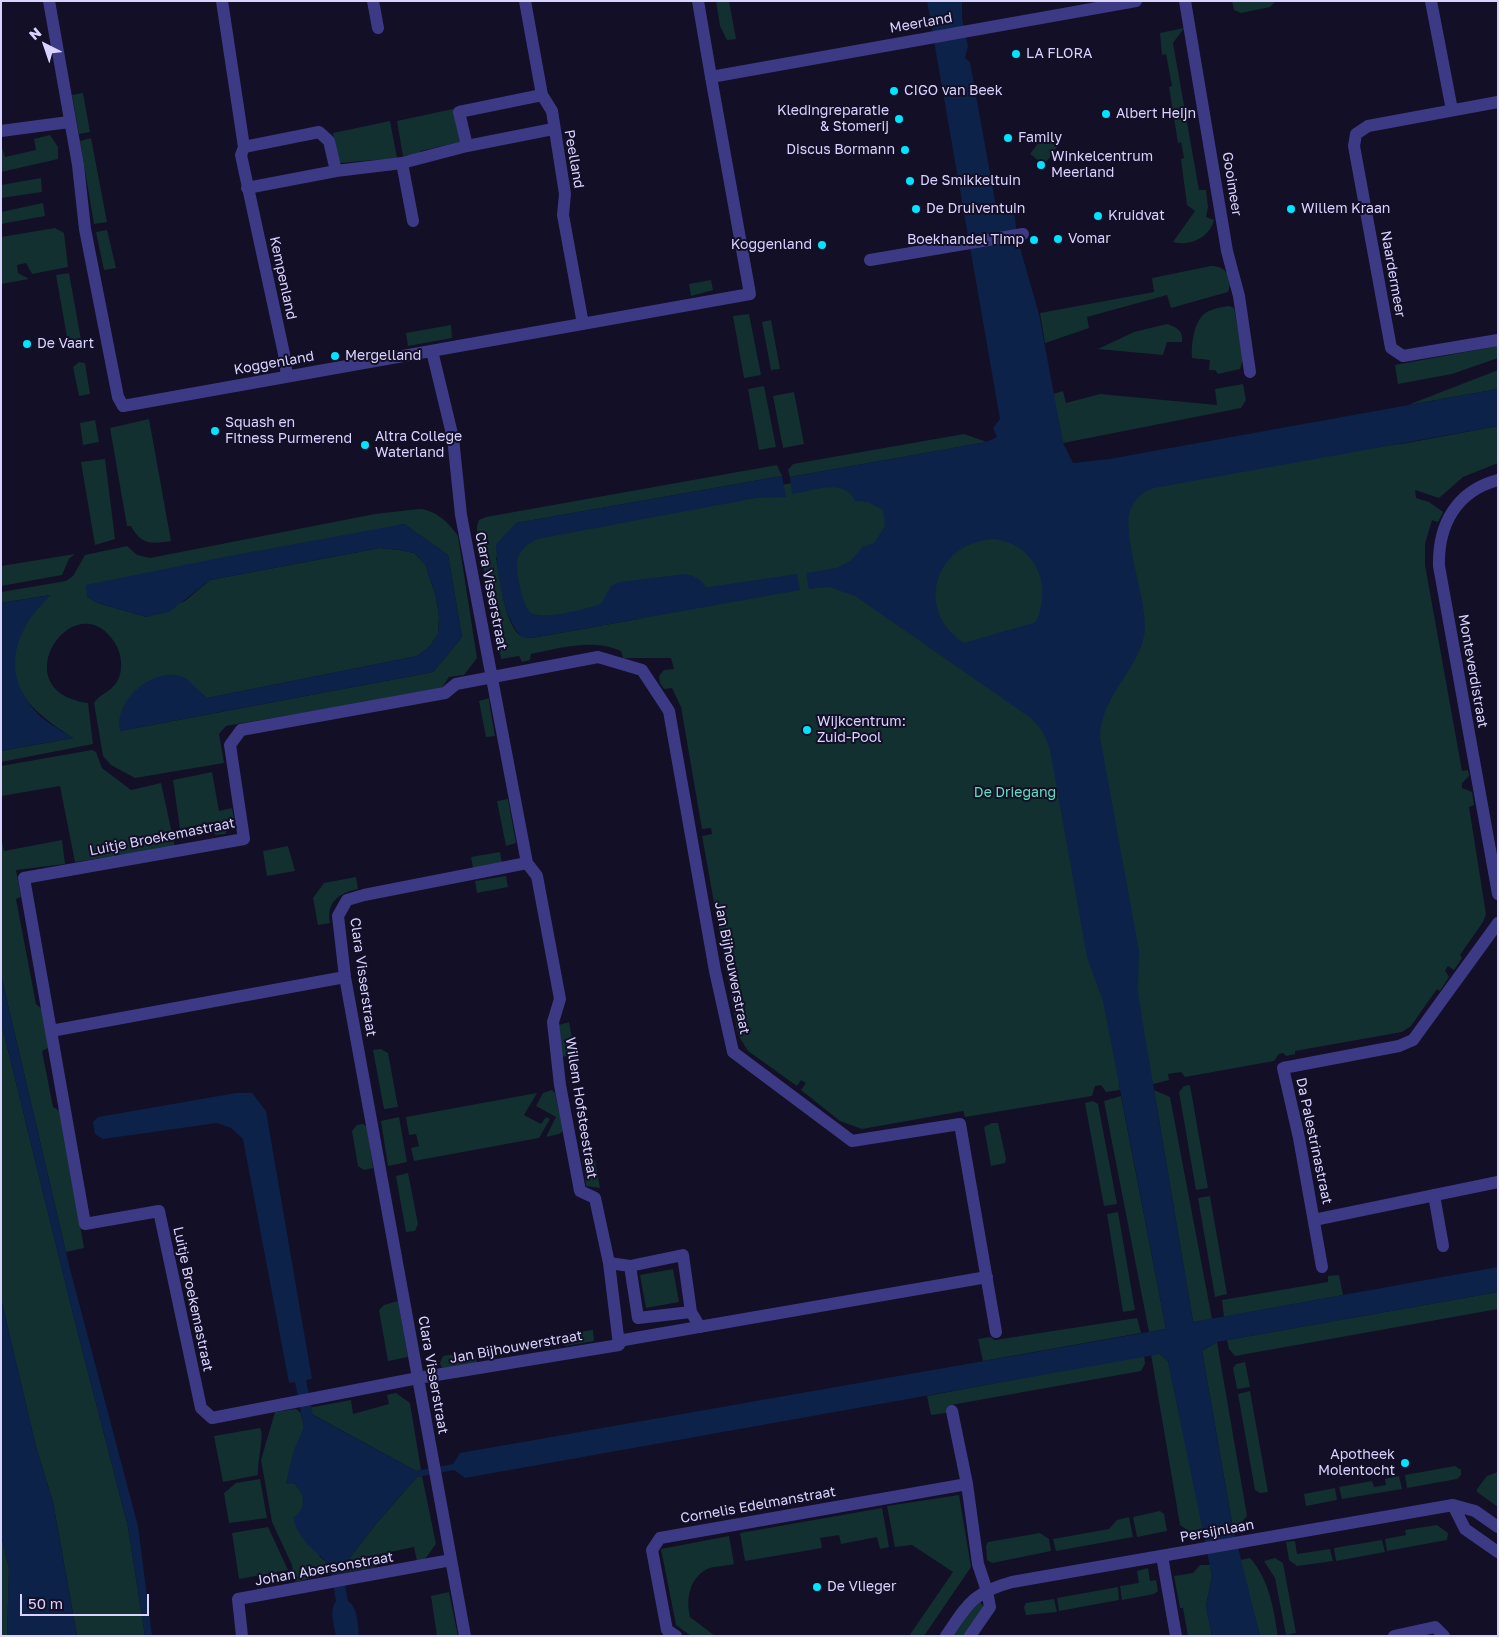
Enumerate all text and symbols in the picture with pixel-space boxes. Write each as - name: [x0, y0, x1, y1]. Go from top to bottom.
- street label: Meerland: [888, 9, 954, 37]
- north arrow: [20, 20, 70, 70]
- text: N: [25, 23, 44, 43]
- place label: LA FLORA: [1026, 46, 1092, 62]
- marker: LA FLORA: [1010, 48, 1022, 60]
- place label: CIGO van Beek: [904, 83, 1003, 99]
- marker: CIGO van Beek: [888, 85, 900, 97]
- place label: Kledingreparatie & Stomerij: [777, 103, 889, 136]
- place label: Albert Heijn: [1116, 106, 1196, 122]
- marker: Albert Heijn: [1100, 108, 1112, 120]
- marker: Kledingreparatie & Stomerij: [893, 113, 905, 125]
- street label: Peelland: [561, 128, 587, 190]
- place label: Family: [1018, 130, 1062, 146]
- marker: Family: [1002, 132, 1014, 144]
- place label: Discus Bormann: [786, 142, 895, 158]
- marker: Discus Bormann: [899, 144, 911, 156]
- place label: Winkelcentrum Meerland: [1051, 149, 1153, 182]
- street label: Gooimeer: [1219, 151, 1245, 217]
- marker: Winkelcentrum Meerland: [1035, 159, 1047, 171]
- place label: De Smikkeltuin: [920, 173, 1021, 189]
- marker: De Smikkeltuin: [904, 175, 916, 187]
- place label: De Druiventuin: [926, 201, 1025, 217]
- place label: Willem Kraan: [1301, 201, 1390, 217]
- marker: De Druiventuin: [910, 203, 922, 215]
- marker: Willem Kraan: [1285, 203, 1297, 215]
- place label: Kruidvat: [1108, 208, 1165, 224]
- marker: Kruidvat: [1092, 210, 1104, 222]
- street label: Naardermeer: [1377, 229, 1409, 319]
- place label: Vomar: [1068, 231, 1111, 247]
- place label: Boekhandel Timp: [907, 232, 1024, 248]
- marker: Vomar: [1052, 233, 1064, 245]
- marker: Boekhandel Timp: [1028, 234, 1040, 246]
- street label: Kempenland: [266, 235, 300, 321]
- place label: Koggenland: [731, 237, 812, 253]
- marker: Koggenland: [816, 239, 828, 251]
- place label: De Vaart: [37, 336, 94, 352]
- marker: De Vaart: [21, 338, 33, 350]
- street label: Koggenland: [232, 348, 316, 378]
- place label: Mergelland: [345, 348, 421, 364]
- marker: Mergelland: [329, 350, 341, 362]
- place label: Squash en Fitness Purmerend: [225, 415, 352, 448]
- marker: Squash en Fitness Purmerend: [209, 425, 221, 437]
- place label: Altra College Waterland: [375, 429, 462, 462]
- marker: Altra College Waterland: [359, 439, 371, 451]
- street label: Clara Visserstraat: [471, 531, 511, 651]
- street label: Monteverdistraat: [1455, 613, 1491, 729]
- place label: Wijkcentrum: Zuid-Pool: [817, 714, 906, 746]
- marker: Wijkcentrum: Zuid-Pool: [801, 724, 813, 736]
- park label: De Driegang: [974, 785, 1056, 801]
- street label: Luitje Broekemastraat: [88, 815, 236, 859]
- street label: Jan Bijhouwerstraat: [711, 900, 753, 1036]
- street label: Clara Visserstraat: [346, 917, 380, 1037]
- street label: Willem Hofsteestraat: [562, 1036, 600, 1180]
- street label: Da Palestrinastraat: [1292, 1076, 1336, 1206]
- street label: Luitje Broekemastraat: [169, 1225, 217, 1373]
- street label: Clara Visserstraat: [414, 1315, 452, 1435]
- street label: Jan Bijhouwerstraat: [448, 1327, 584, 1367]
- place label: Apotheek Molentocht: [1318, 1447, 1395, 1480]
- marker: Apotheek Molentocht: [1399, 1457, 1411, 1469]
- street label: Cornelis Edelmanstraat: [679, 1483, 837, 1527]
- street label: Persijnlaan: [1179, 1516, 1255, 1546]
- street label: Johan Abersonstraat: [253, 1549, 395, 1589]
- place label: De Vlieger: [827, 1579, 896, 1595]
- marker: De Vlieger: [811, 1581, 823, 1593]
- scale bar: [22, 1584, 151, 1616]
- text: 50 m: [28, 1594, 63, 1612]

